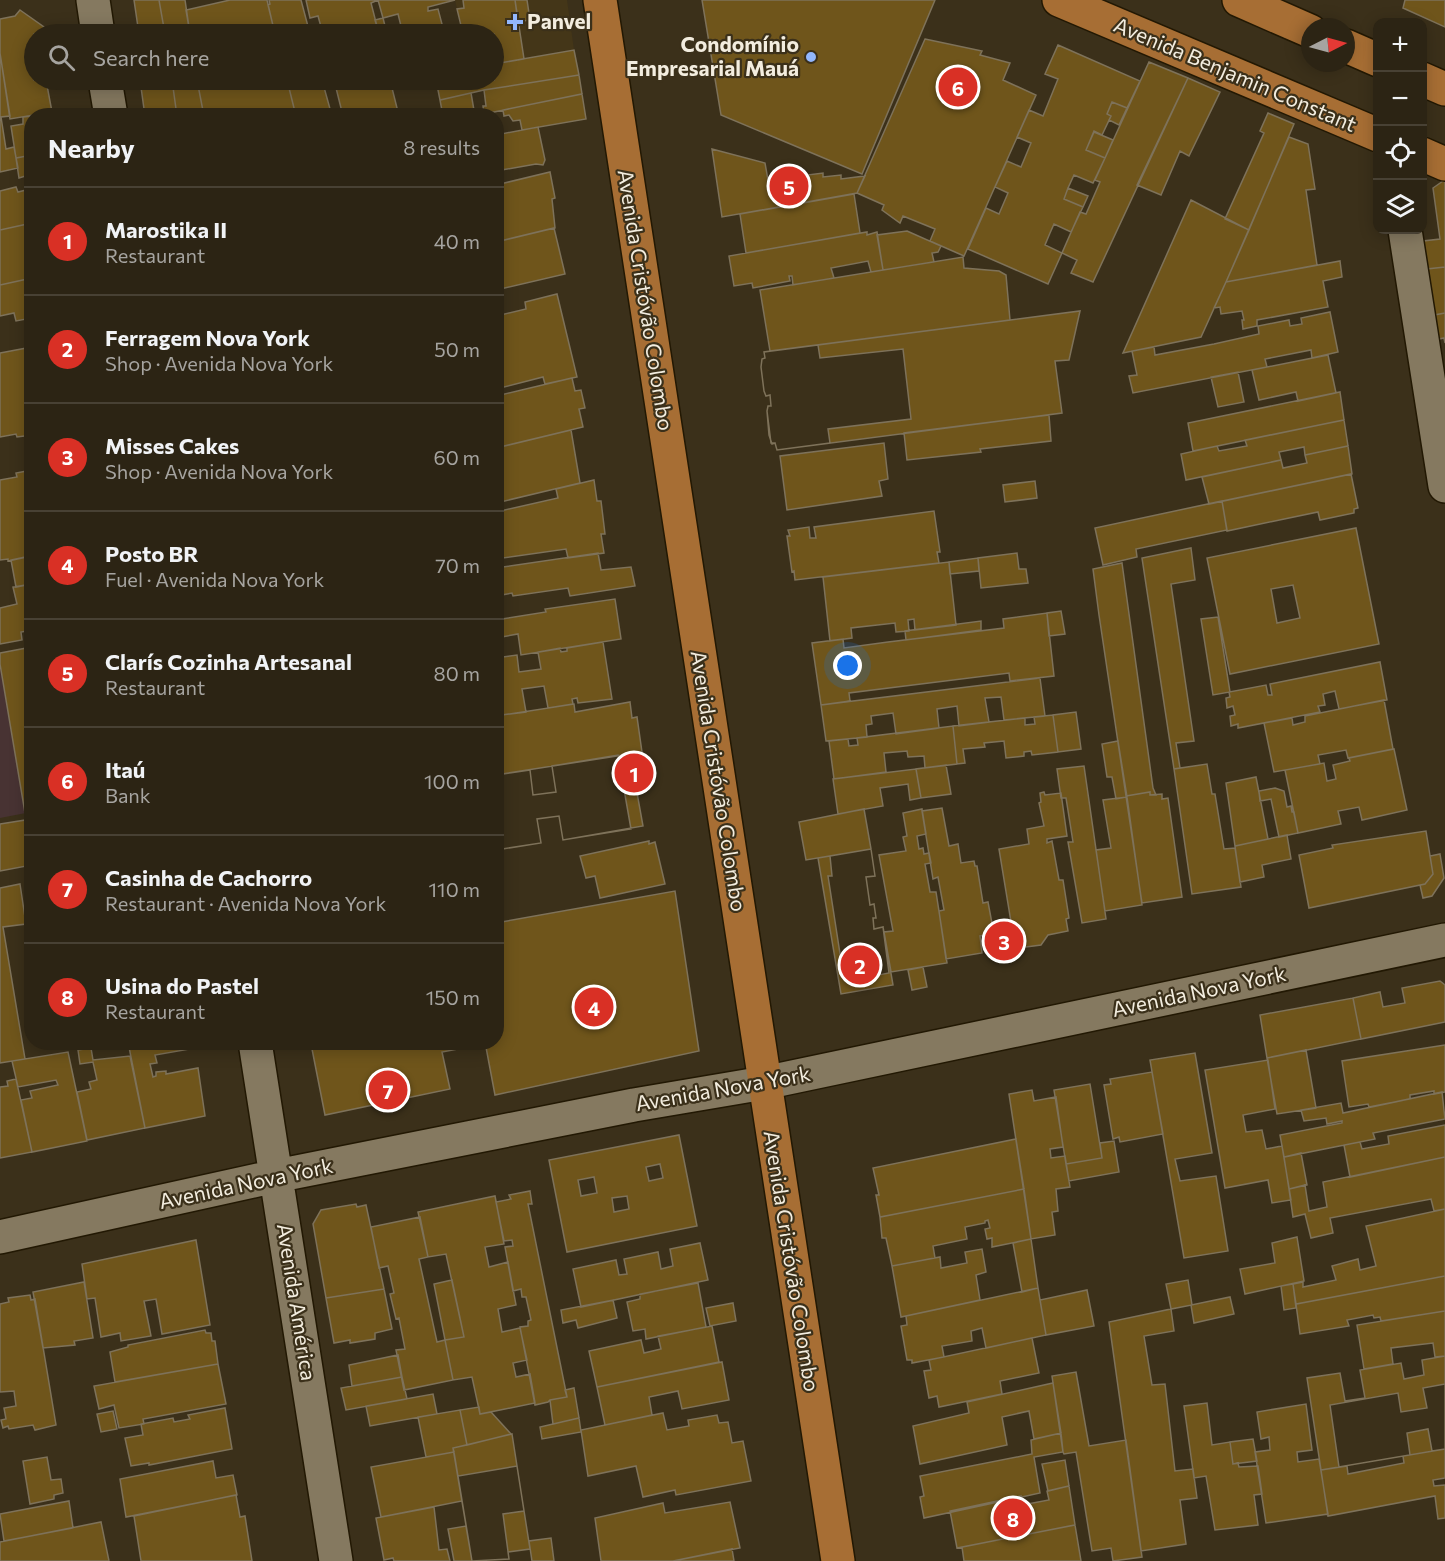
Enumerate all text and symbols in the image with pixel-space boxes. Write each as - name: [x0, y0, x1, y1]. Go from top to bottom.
- place label: Panvel: [527, 8, 591, 33]
- street label: Avenida Benjamin Constant: [1110, 11, 1361, 136]
- marker: Panvel: [508, 15, 522, 29]
- north arrow: [1301, 18, 1355, 72]
- map controls: [1373, 18, 1427, 234]
- button: +: [1373, 18, 1427, 72]
- search box: [24, 24, 504, 90]
- place label: Condomínio Empresarial Mauá: [626, 31, 799, 80]
- icon: search: [45, 41, 78, 74]
- text: Search here: [93, 44, 209, 71]
- marker: Condomínio Empresarial Mauá: [804, 50, 818, 64]
- pin: 6: [938, 64, 978, 110]
- button: −: [1373, 72, 1427, 126]
- button: locate: [1373, 126, 1427, 180]
- text: Nearby: [48, 132, 135, 163]
- text: 8 results: [403, 135, 480, 159]
- pin: 5: [770, 164, 808, 208]
- street label: Avenida Cristóvão Colombo: [613, 167, 679, 432]
- button: layers: [1373, 180, 1427, 234]
- text: Marostika II: [105, 216, 227, 243]
- text: 1: [63, 229, 72, 253]
- text: 40 m: [434, 229, 480, 253]
- text: Restaurant: [105, 243, 205, 267]
- text: Ferragem Nova York: [105, 324, 310, 351]
- text: 2: [62, 337, 73, 361]
- text: 50 m: [434, 337, 480, 361]
- text: Shop · Avenida Nova York: [105, 351, 333, 375]
- text: Misses Cakes: [105, 432, 239, 459]
- text: 3: [62, 445, 73, 469]
- text: 60 m: [434, 445, 480, 469]
- text: Shop · Avenida Nova York: [105, 459, 333, 483]
- text: Posto BR: [105, 540, 198, 567]
- text: 4: [61, 553, 74, 577]
- text: 70 m: [435, 553, 480, 577]
- text: Fuel · Avenida Nova York: [105, 567, 324, 591]
- text: Clarís Cozinha Artesanal: [105, 648, 352, 675]
- street label: Avenida Cristóvão Colombo: [686, 648, 752, 913]
- your location: [833, 651, 862, 680]
- text: 5: [62, 661, 73, 685]
- text: 80 m: [434, 661, 480, 685]
- text: Restaurant: [105, 675, 205, 699]
- pin: 1: [614, 750, 654, 796]
- text: Itaú: [105, 756, 145, 783]
- text: 6: [61, 769, 74, 793]
- text: 100 m: [424, 769, 480, 793]
- text: Bank: [105, 783, 151, 807]
- text: Casinha de Cachorro: [105, 864, 312, 891]
- text: 7: [62, 877, 73, 901]
- text: 110 m: [429, 877, 480, 901]
- text: Restaurant · Avenida Nova York: [105, 891, 386, 915]
- pin: 3: [984, 918, 1024, 964]
- pin: 2: [840, 942, 880, 988]
- street label: Avenida Nova York: [1109, 960, 1288, 1021]
- text: Usina do Pastel: [105, 972, 259, 999]
- pin: 4: [574, 984, 614, 1030]
- text: 8: [61, 985, 74, 1009]
- text: 150 m: [426, 985, 480, 1009]
- text: Restaurant: [105, 999, 205, 1023]
- street label: Avenida Nova York: [633, 1060, 812, 1115]
- pin: 7: [368, 1068, 408, 1112]
- street label: Avenida Cristóvão Colombo: [759, 1128, 825, 1393]
- street label: Avenida Nova York: [156, 1152, 335, 1213]
- street label: Avenida América: [273, 1221, 322, 1382]
- pin: 8: [994, 1496, 1032, 1540]

